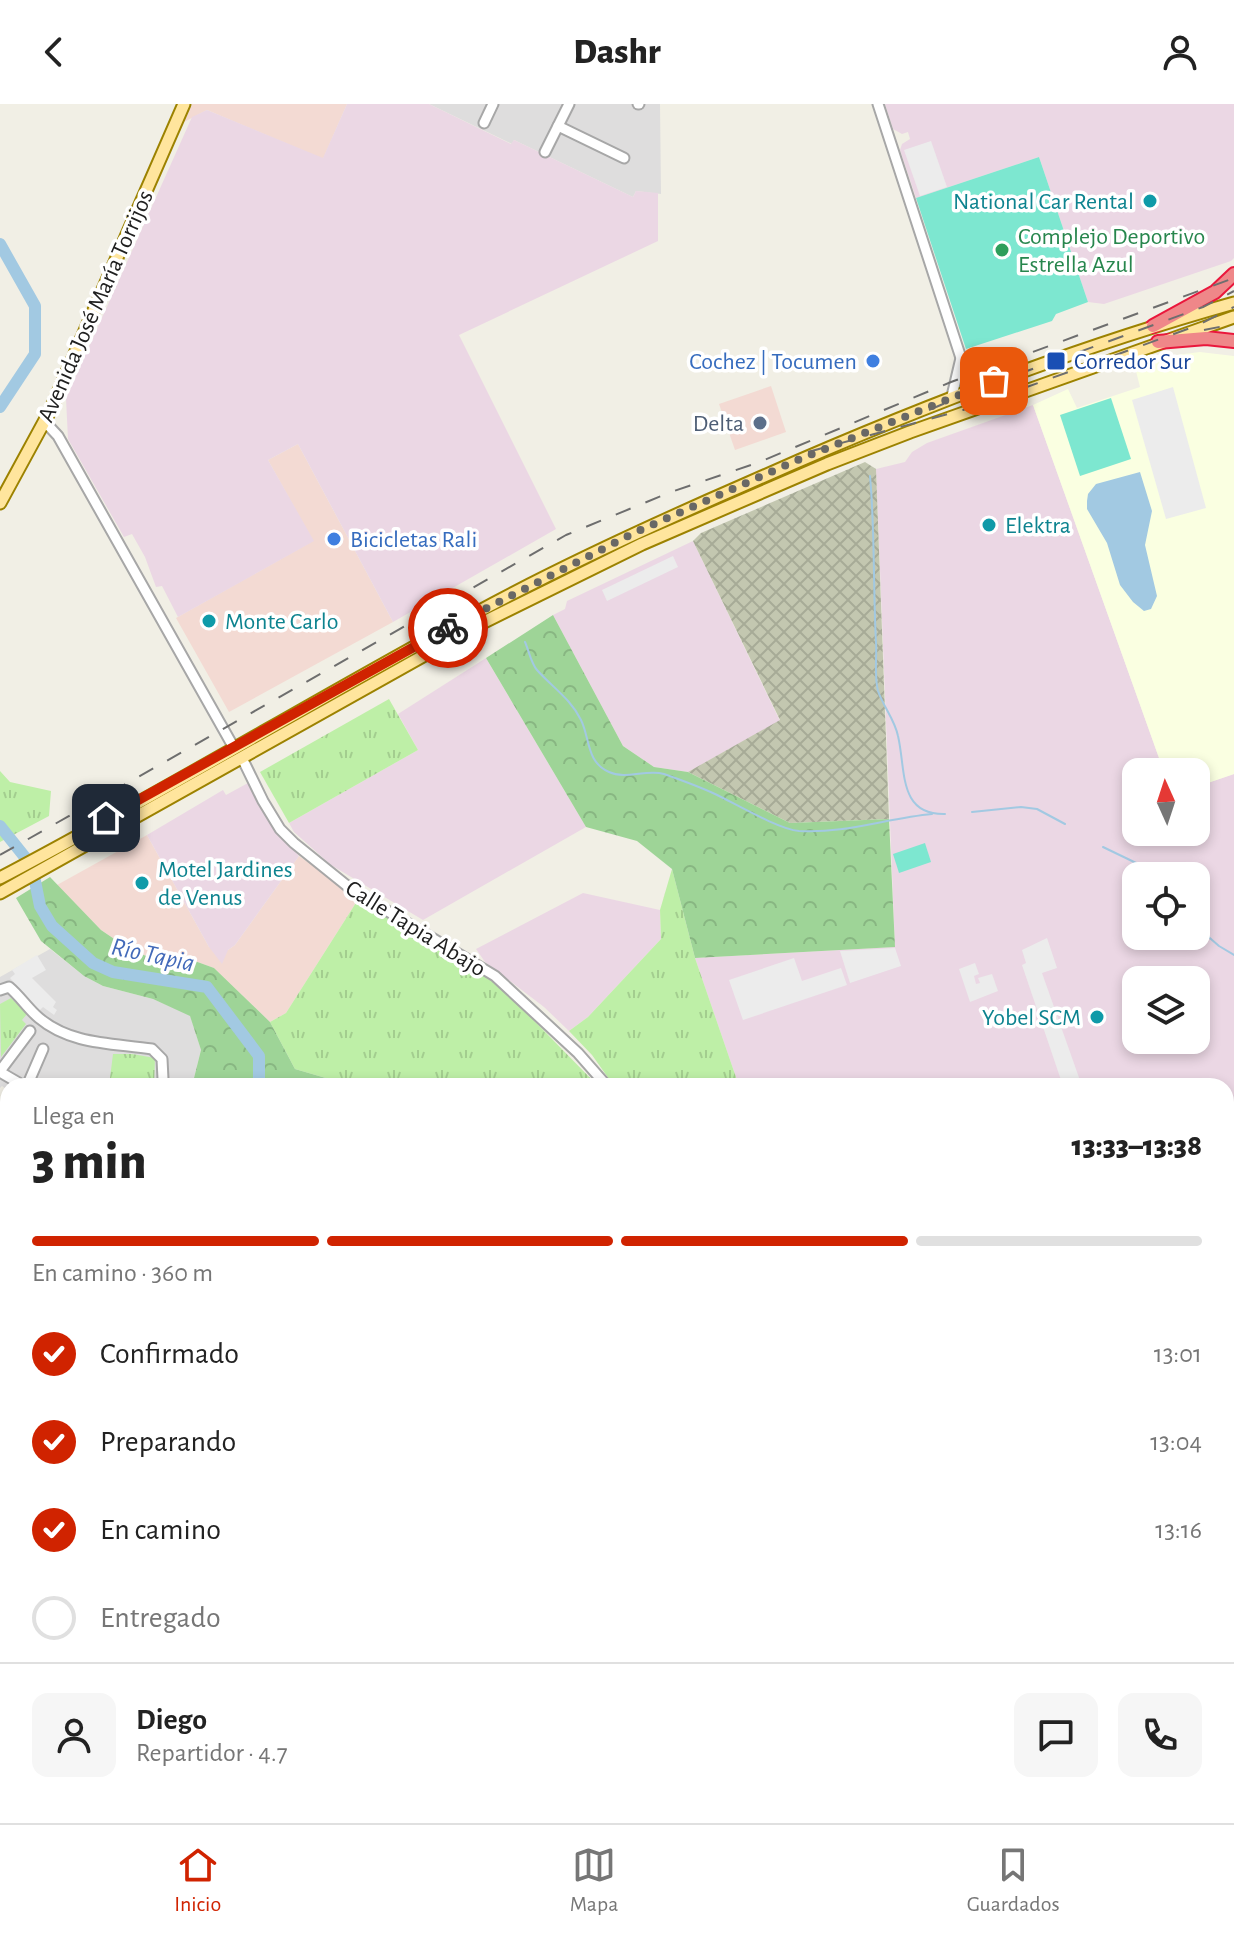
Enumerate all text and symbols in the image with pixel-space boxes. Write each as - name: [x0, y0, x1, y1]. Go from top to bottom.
- icon: back: [32, 30, 76, 74]
- icon: person: [1158, 30, 1202, 74]
- text: Dashr: [573, 34, 661, 70]
- street label: Avenida José María Torrijos: [34, 187, 158, 426]
- place label: National Car Rental: [953, 190, 1134, 214]
- marker: National Car Rental: [1141, 192, 1159, 210]
- place label: Complejo Deportivo Estrella Azul: [1018, 225, 1205, 277]
- marker: Complejo Deportivo Estrella Azul: [993, 241, 1011, 259]
- pin: [960, 347, 1028, 415]
- place label: Cochez | Tocumen: [689, 350, 857, 375]
- marker: Corredor Sur: [1045, 350, 1067, 372]
- place label: Corredor Sur: [1074, 350, 1191, 374]
- marker: Cochez | Tocumen: [864, 352, 882, 370]
- icon: bag: [972, 359, 1016, 403]
- place label: Delta: [693, 412, 744, 436]
- marker: Delta: [751, 414, 769, 432]
- place label: Elektra: [1005, 514, 1071, 538]
- marker: Elektra: [980, 516, 998, 534]
- place label: Bicicletas Rali: [350, 528, 477, 552]
- marker: Bicicletas Rali: [325, 530, 343, 548]
- courier: [408, 588, 488, 668]
- icon: bike: [426, 606, 470, 650]
- place label: Monte Carlo: [225, 610, 339, 634]
- marker: Monte Carlo: [200, 612, 218, 630]
- north arrow: [1122, 758, 1210, 846]
- map controls: [1122, 758, 1210, 1054]
- pin: [72, 784, 140, 852]
- icon: home: [84, 796, 128, 840]
- place label: Motel Jardines de Venus: [158, 858, 293, 910]
- button: locate: [1122, 862, 1210, 950]
- marker: Motel Jardines de Venus: [133, 874, 151, 892]
- street label: Calle Tapia Abajo: [341, 876, 490, 981]
- water label: Río Tapia: [109, 934, 197, 976]
- button: layers: [1122, 966, 1210, 1054]
- place label: Yobel SCM: [982, 1006, 1081, 1030]
- marker: Yobel SCM: [1088, 1008, 1106, 1026]
- text: Llega en: [32, 1103, 115, 1129]
- text: 13:33–13:38: [1072, 1131, 1202, 1161]
- text: 3 min: [32, 1136, 146, 1188]
- text: En camino · 360 m: [32, 1260, 213, 1286]
- icon: check: [32, 1332, 76, 1376]
- text: Confirmado: [100, 1339, 239, 1369]
- text: 13:01: [1154, 1341, 1202, 1367]
- icon: check: [32, 1420, 76, 1464]
- text: Preparando: [100, 1427, 236, 1457]
- text: 13:04: [1150, 1429, 1202, 1455]
- icon: check: [32, 1508, 76, 1552]
- text: En camino: [100, 1515, 221, 1545]
- text: 13:16: [1155, 1517, 1202, 1543]
- text: Entregado: [100, 1603, 221, 1633]
- button: person: [32, 1693, 116, 1777]
- button: chat: [1014, 1693, 1098, 1777]
- button: phone: [1118, 1693, 1202, 1777]
- text: Diego: [136, 1705, 207, 1735]
- text: Repartidor · 4.7: [136, 1740, 288, 1766]
- tab: Inicio: [174, 1843, 221, 1917]
- tab: Mapa: [570, 1843, 618, 1917]
- tab: Guardados: [967, 1843, 1060, 1917]

